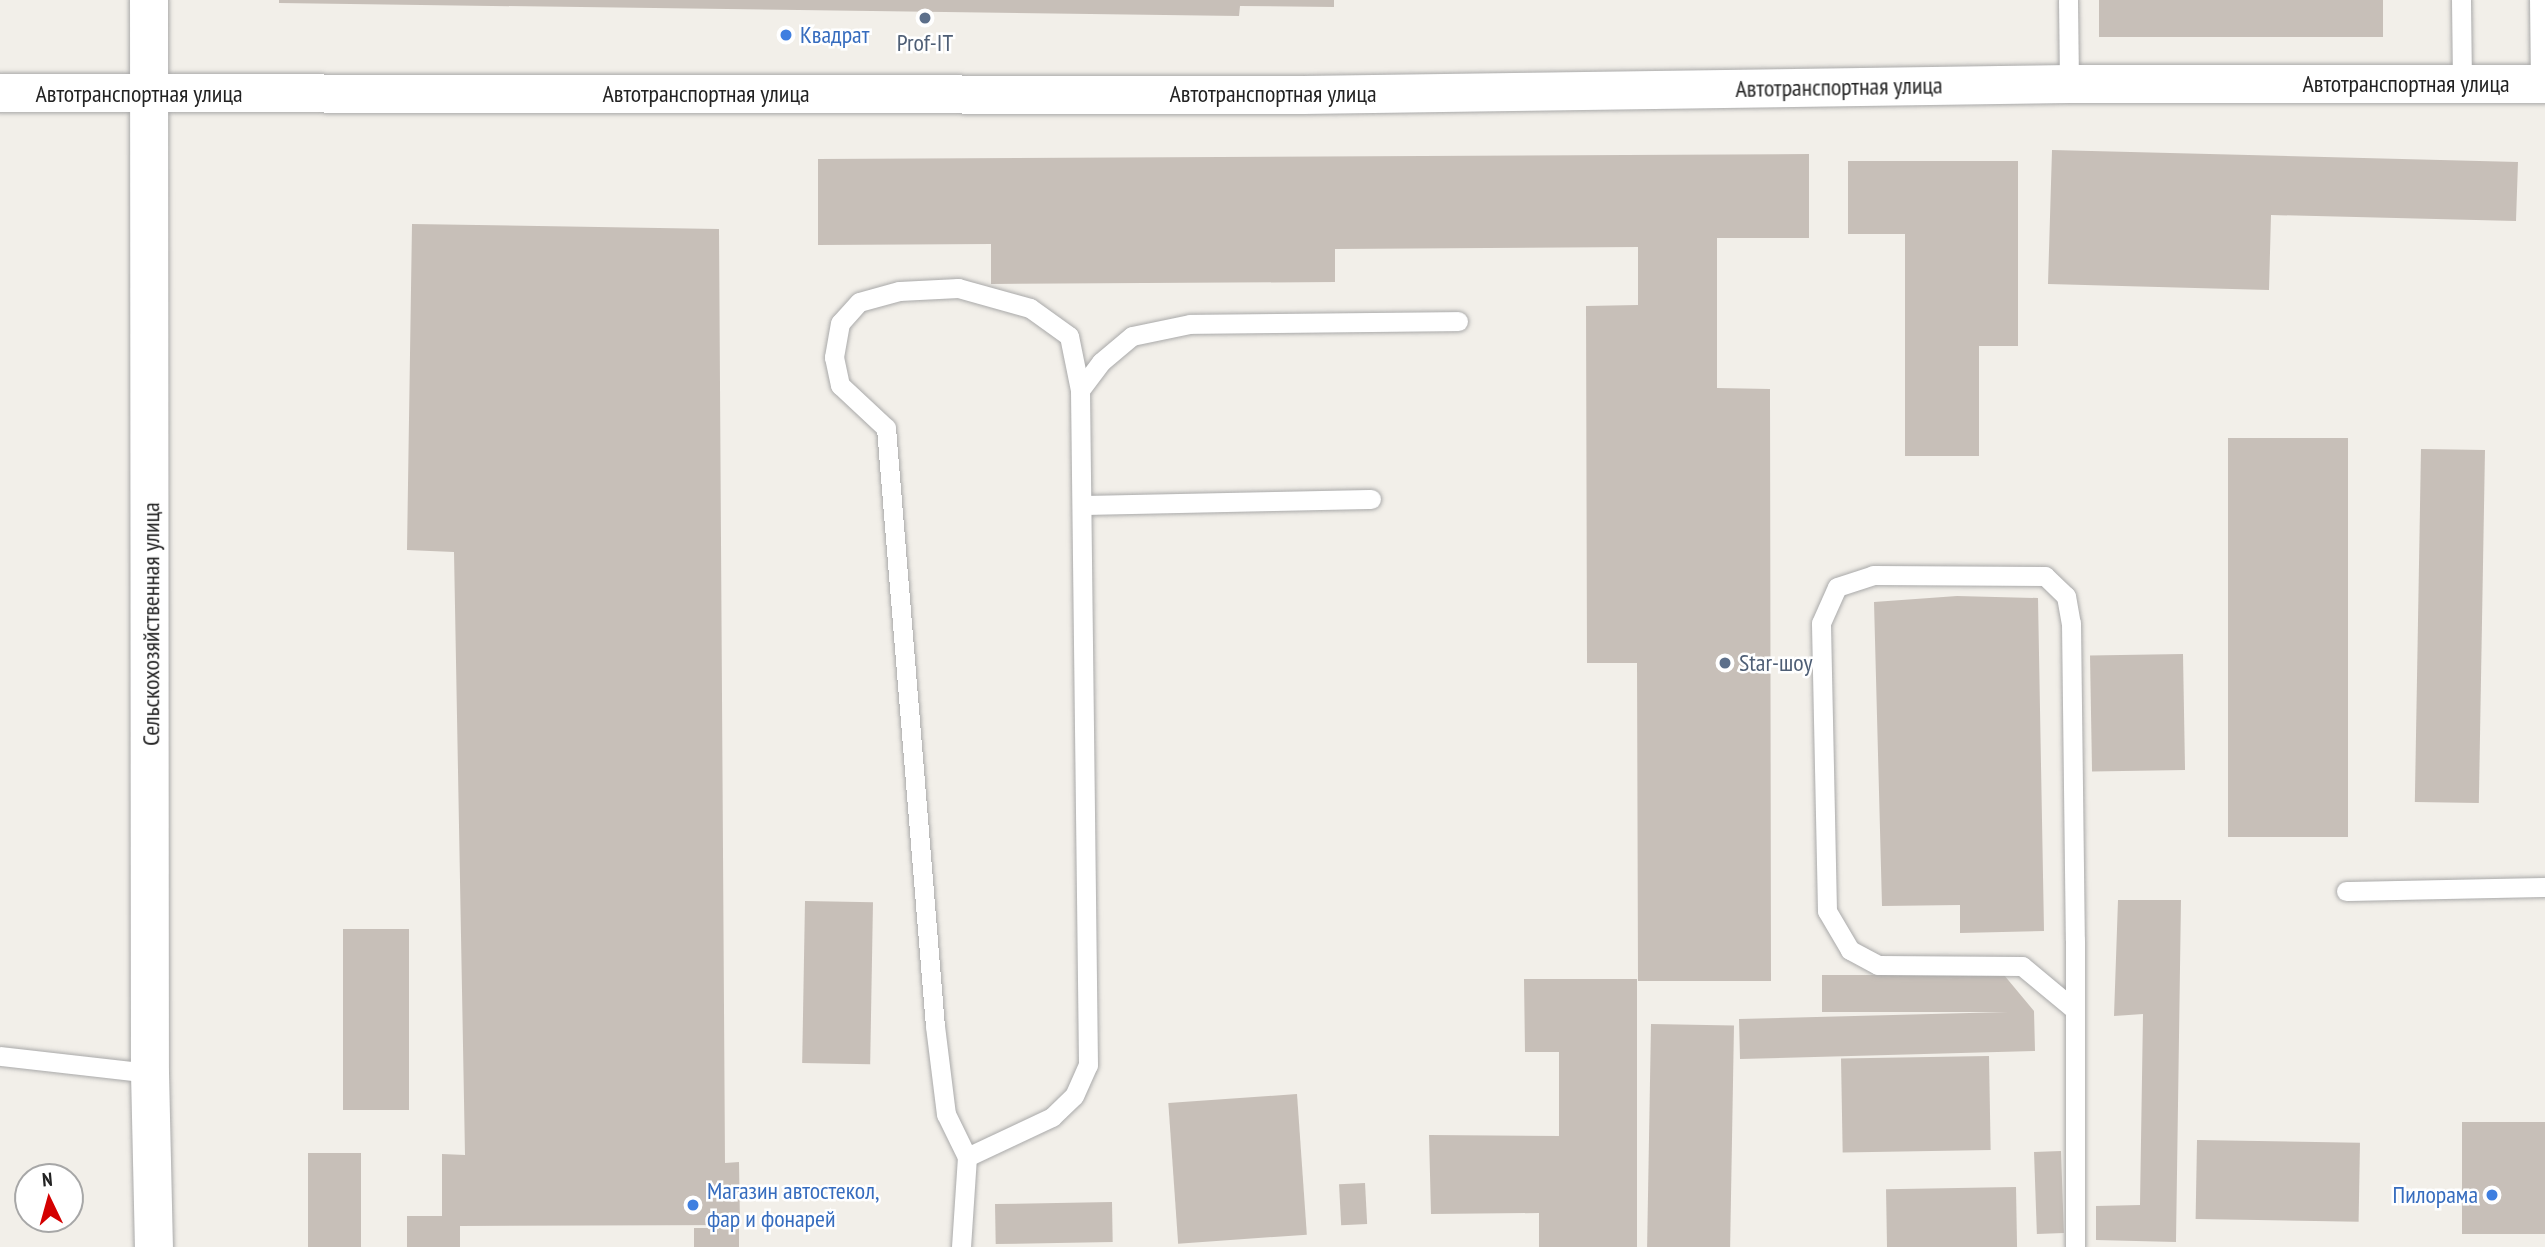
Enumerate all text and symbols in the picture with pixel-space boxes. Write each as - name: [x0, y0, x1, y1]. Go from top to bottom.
- marker: Prof-IT: [917, 10, 933, 26]
- place label: Квадрат: [800, 21, 869, 49]
- marker: Квадрат: [778, 27, 794, 43]
- place label: Prof-IT: [897, 29, 953, 57]
- street label: Автотранспортная улица: [2302, 70, 2510, 98]
- street label: Автотранспортная улица: [1735, 71, 1943, 103]
- street label: Автотранспортная улица: [35, 80, 243, 108]
- street label: Автотранспортная улица: [602, 80, 810, 108]
- street label: Автотранспортная улица: [1169, 80, 1377, 108]
- street label: Сельскохозяйственная улица: [137, 502, 165, 746]
- place label: Star-шоу: [1739, 649, 1812, 677]
- marker: Star-шоу: [1717, 655, 1733, 671]
- north arrow: [14, 1163, 84, 1233]
- text: N: [41, 1167, 53, 1191]
- place label: Магазин автостекол, фар и фонарей: [707, 1177, 879, 1233]
- place label: Пилорама: [2393, 1181, 2478, 1209]
- marker: Пилорама: [2484, 1187, 2500, 1203]
- marker: Магазин автостекол, фар и фонарей: [685, 1197, 701, 1213]

